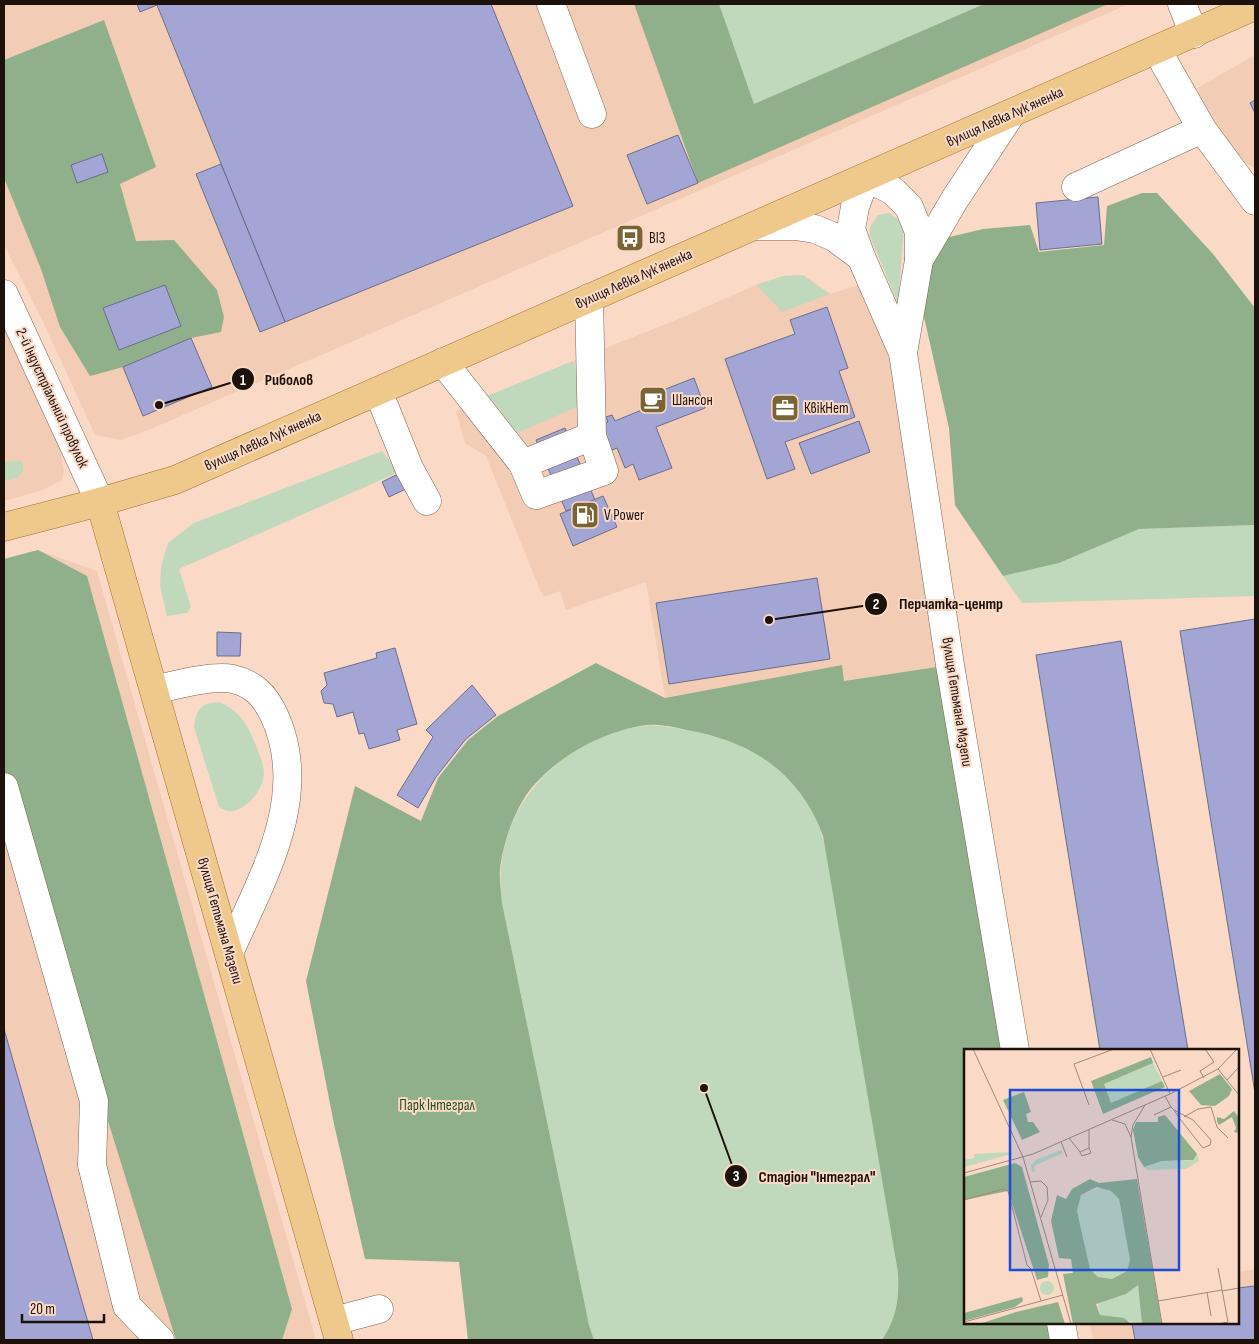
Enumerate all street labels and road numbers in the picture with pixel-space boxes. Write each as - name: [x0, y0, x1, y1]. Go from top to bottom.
- street label: вулиця Левка Лукʼяненка: [944, 83, 1067, 151]
- street label: вулиця Левка Лукʼяненка: [573, 245, 696, 313]
- street label: 2-й Індустріальний провулок: [11, 325, 93, 471]
- street label: вулиця Левка Лукʼяненка: [202, 407, 325, 475]
- street label: вулиця Гетьмана Мазепи: [937, 636, 977, 768]
- street label: вулиця Гетьмана Мазепи: [193, 856, 247, 986]

